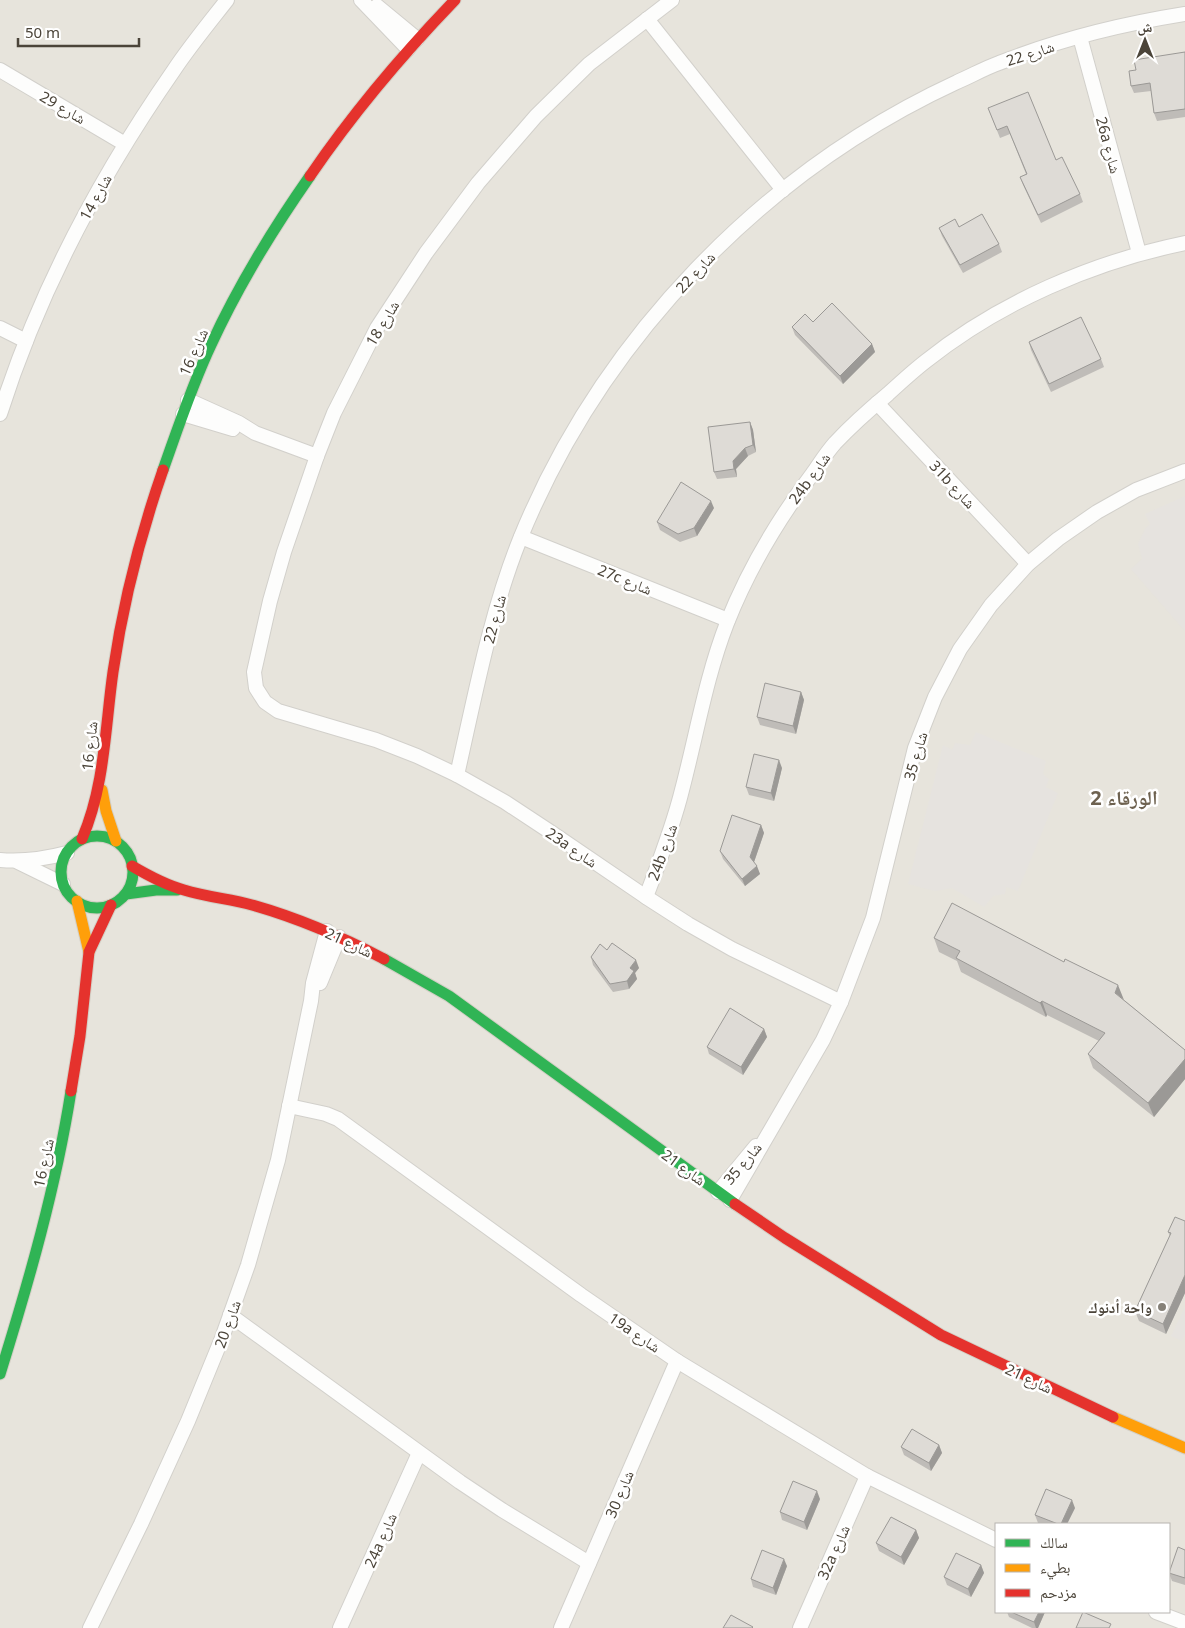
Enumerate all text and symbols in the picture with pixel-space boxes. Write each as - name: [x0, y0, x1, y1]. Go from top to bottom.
- scale bar: [18, 15, 139, 47]
- north arrow: [1120, 15, 1170, 65]
- text: ش: [1138, 17, 1153, 36]
- text: 50 m: [25, 22, 60, 42]
- street label: شارع 22: [1003, 36, 1057, 71]
- street label: شارع 29: [36, 86, 90, 129]
- street label: 26a شارع: [1091, 114, 1126, 176]
- street label: شارع 14: [74, 170, 117, 224]
- street label: شارع 22: [671, 247, 720, 298]
- street label: شارع 18: [361, 296, 404, 350]
- street label: شارع 16: [174, 325, 213, 379]
- street label: 24b شارع: [784, 448, 835, 508]
- street label: 31b شارع: [925, 456, 980, 513]
- street label: 27c شارع: [595, 559, 655, 600]
- street label: شارع 22: [478, 592, 511, 646]
- street label: شارع 16: [76, 720, 103, 772]
- street label: شارع 35: [899, 729, 932, 783]
- district label: الورقاء 2: [1090, 784, 1158, 811]
- street label: 24b شارع: [643, 821, 682, 883]
- street label: 23a شارع: [542, 822, 602, 872]
- street label: شارع 21: [322, 922, 376, 963]
- street label: شارع 16: [28, 1137, 59, 1190]
- street label: شارع 35: [718, 1137, 766, 1189]
- street label: شارع 21: [657, 1144, 710, 1191]
- street label: شارع 20: [209, 1297, 246, 1351]
- place label: واحة أدنوك: [1088, 1297, 1152, 1317]
- marker: واحة أدنوك: [1156, 1301, 1168, 1313]
- street label: 19a شارع: [605, 1307, 665, 1357]
- street label: شارع 21: [1002, 1358, 1056, 1399]
- street label: شارع 30: [600, 1467, 639, 1521]
- street label: 24a شارع: [359, 1509, 402, 1571]
- street label: 32a شارع: [812, 1521, 855, 1583]
- legend: [995, 1523, 1170, 1613]
- text: سالك: [1040, 1532, 1068, 1552]
- text: بطيء: [1040, 1557, 1070, 1580]
- text: مزدحم: [1040, 1582, 1077, 1603]

